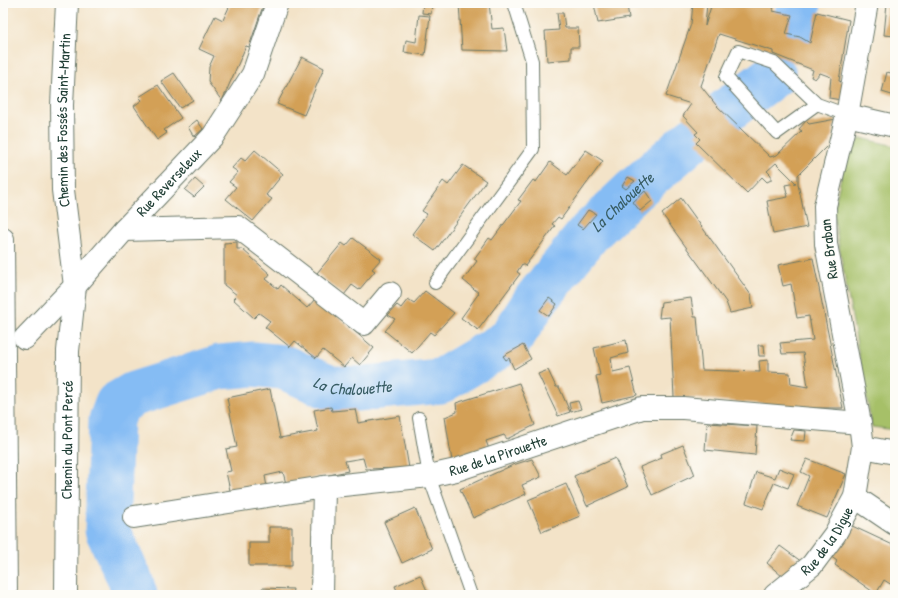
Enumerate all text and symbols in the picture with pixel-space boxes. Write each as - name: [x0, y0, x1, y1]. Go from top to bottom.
- street label: Chemin des Fossés Saint-Martin: [51, 32, 76, 208]
- street label: Rue Reverseleux: [131, 143, 207, 221]
- water label: La Chalouette: [586, 167, 659, 237]
- street label: Rue Braban: [814, 218, 843, 280]
- water label: La Chalouette: [310, 371, 393, 400]
- street label: Chemin du Pont Percé: [56, 380, 78, 500]
- street label: Rue de la Pirouette: [447, 429, 550, 481]
- street label: Rue de la Digue: [796, 503, 858, 580]

